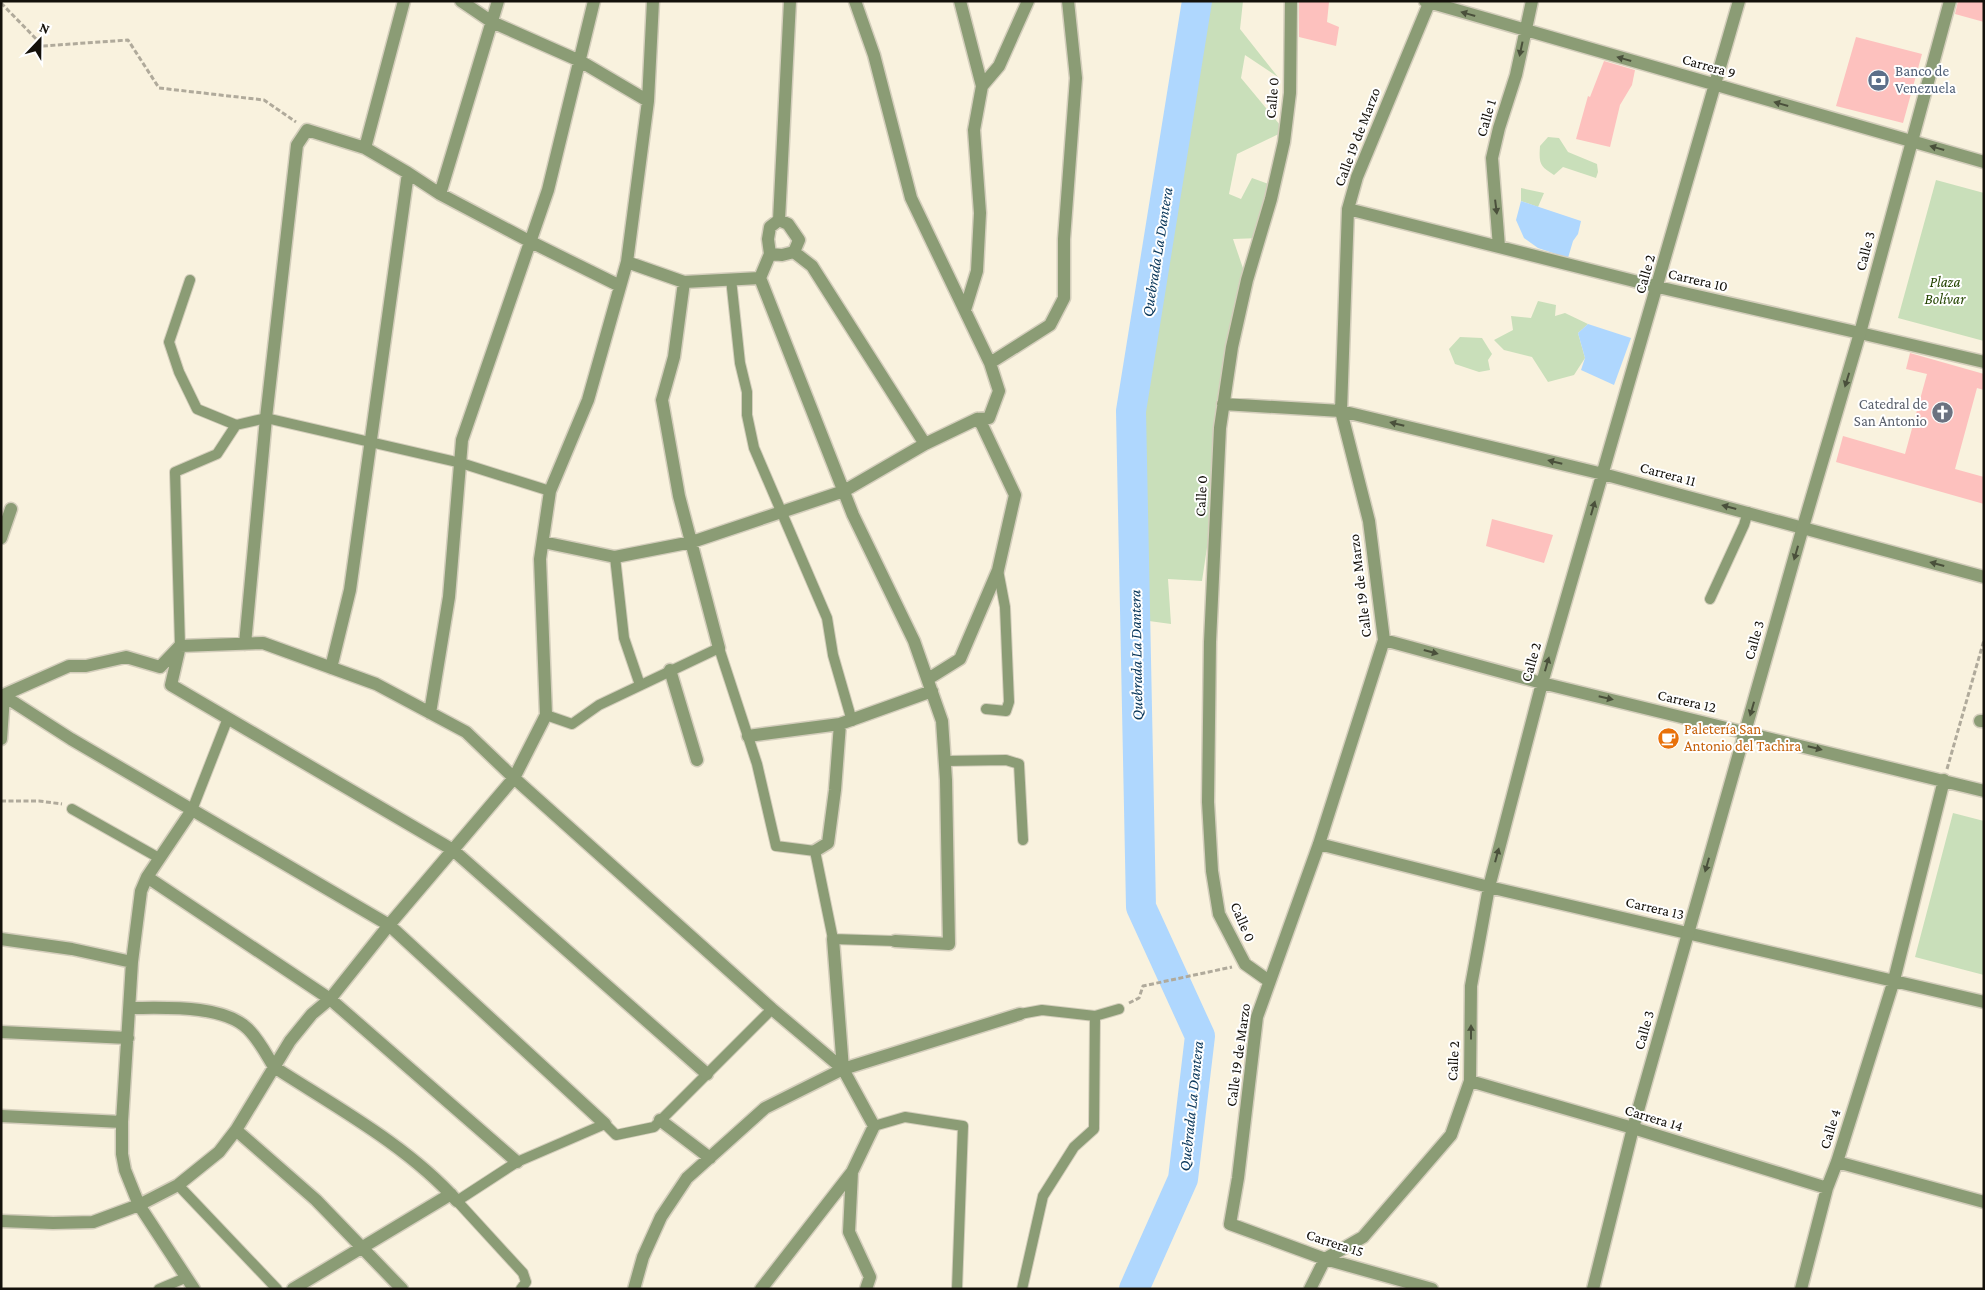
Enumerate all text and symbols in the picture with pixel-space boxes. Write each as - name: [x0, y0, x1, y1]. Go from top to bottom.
- one-way arrow: [1461, 9, 1476, 17]
- north arrow: [15, 15, 65, 65]
- text: N: [37, 19, 53, 37]
- one-way arrow: [1517, 41, 1525, 57]
- street label: Carrera 9: [1680, 51, 1738, 81]
- one-way arrow: [1617, 54, 1632, 62]
- place label: Banco de Venezuela: [1895, 63, 1956, 96]
- bank icon: Banco de Venezuela: [1867, 68, 1891, 92]
- street label: Calle 0: [1262, 77, 1282, 119]
- street label: Calle 19 de Marzo: [1331, 86, 1383, 188]
- street label: Calle 1: [1473, 98, 1499, 138]
- one-way arrow: [1773, 99, 1788, 107]
- one-way arrow: [1929, 144, 1944, 152]
- water label: Quebrada La Dantera: [1138, 185, 1176, 318]
- one-way arrow: [1492, 199, 1500, 215]
- street label: Calle 3: [1852, 230, 1878, 272]
- street label: Calle 2: [1632, 252, 1658, 296]
- street label: Carrera 10: [1667, 265, 1729, 295]
- park label: Plaza Bolívar: [1925, 274, 1966, 307]
- one-way arrow: [1842, 373, 1850, 388]
- place label: Catedral de San Antonio: [1854, 396, 1927, 429]
- church icon: Catedral de San Antonio: [1931, 401, 1955, 425]
- one-way arrow: [1390, 420, 1405, 428]
- one-way arrow: [1548, 458, 1563, 466]
- street label: Carrera 11: [1638, 459, 1698, 489]
- street label: Calle 0: [1192, 475, 1210, 517]
- one-way arrow: [1589, 501, 1597, 516]
- one-way arrow: [1722, 503, 1737, 511]
- street label: Calle 19 de Marzo: [1346, 533, 1374, 639]
- one-way arrow: [1791, 545, 1799, 560]
- one-way arrow: [1929, 560, 1944, 568]
- water label: Quebrada La Dantera: [1126, 589, 1146, 721]
- street label: Calle 3: [1741, 619, 1767, 661]
- street label: Calle 2: [1518, 640, 1544, 684]
- one-way arrow: [1424, 649, 1439, 657]
- one-way arrow: [1544, 657, 1552, 672]
- street label: Carrera 12: [1656, 687, 1718, 715]
- one-way arrow: [1598, 694, 1613, 702]
- one-way arrow: [1747, 702, 1755, 717]
- place label: Paletería San Antonio del Tachira: [1684, 721, 1801, 754]
- cafe icon: Paletería San Antonio del Tachira: [1656, 726, 1680, 750]
- one-way arrow: [1807, 744, 1822, 752]
- one-way arrow: [1493, 848, 1501, 863]
- one-way arrow: [1703, 858, 1711, 873]
- street label: Carrera 13: [1624, 894, 1686, 922]
- street label: Calle 0: [1228, 900, 1258, 944]
- street label: Calle 19 de Marzo: [1223, 1002, 1253, 1108]
- street label: Calle 3: [1631, 1009, 1657, 1051]
- one-way arrow: [1467, 1024, 1475, 1040]
- water label: Quebrada La Dantera: [1176, 1039, 1206, 1172]
- street label: Calle 2: [1444, 1041, 1462, 1081]
- street label: Carrera 14: [1623, 1102, 1685, 1134]
- street label: Calle 4: [1816, 1107, 1844, 1151]
- street label: Carrera 15: [1304, 1226, 1366, 1260]

